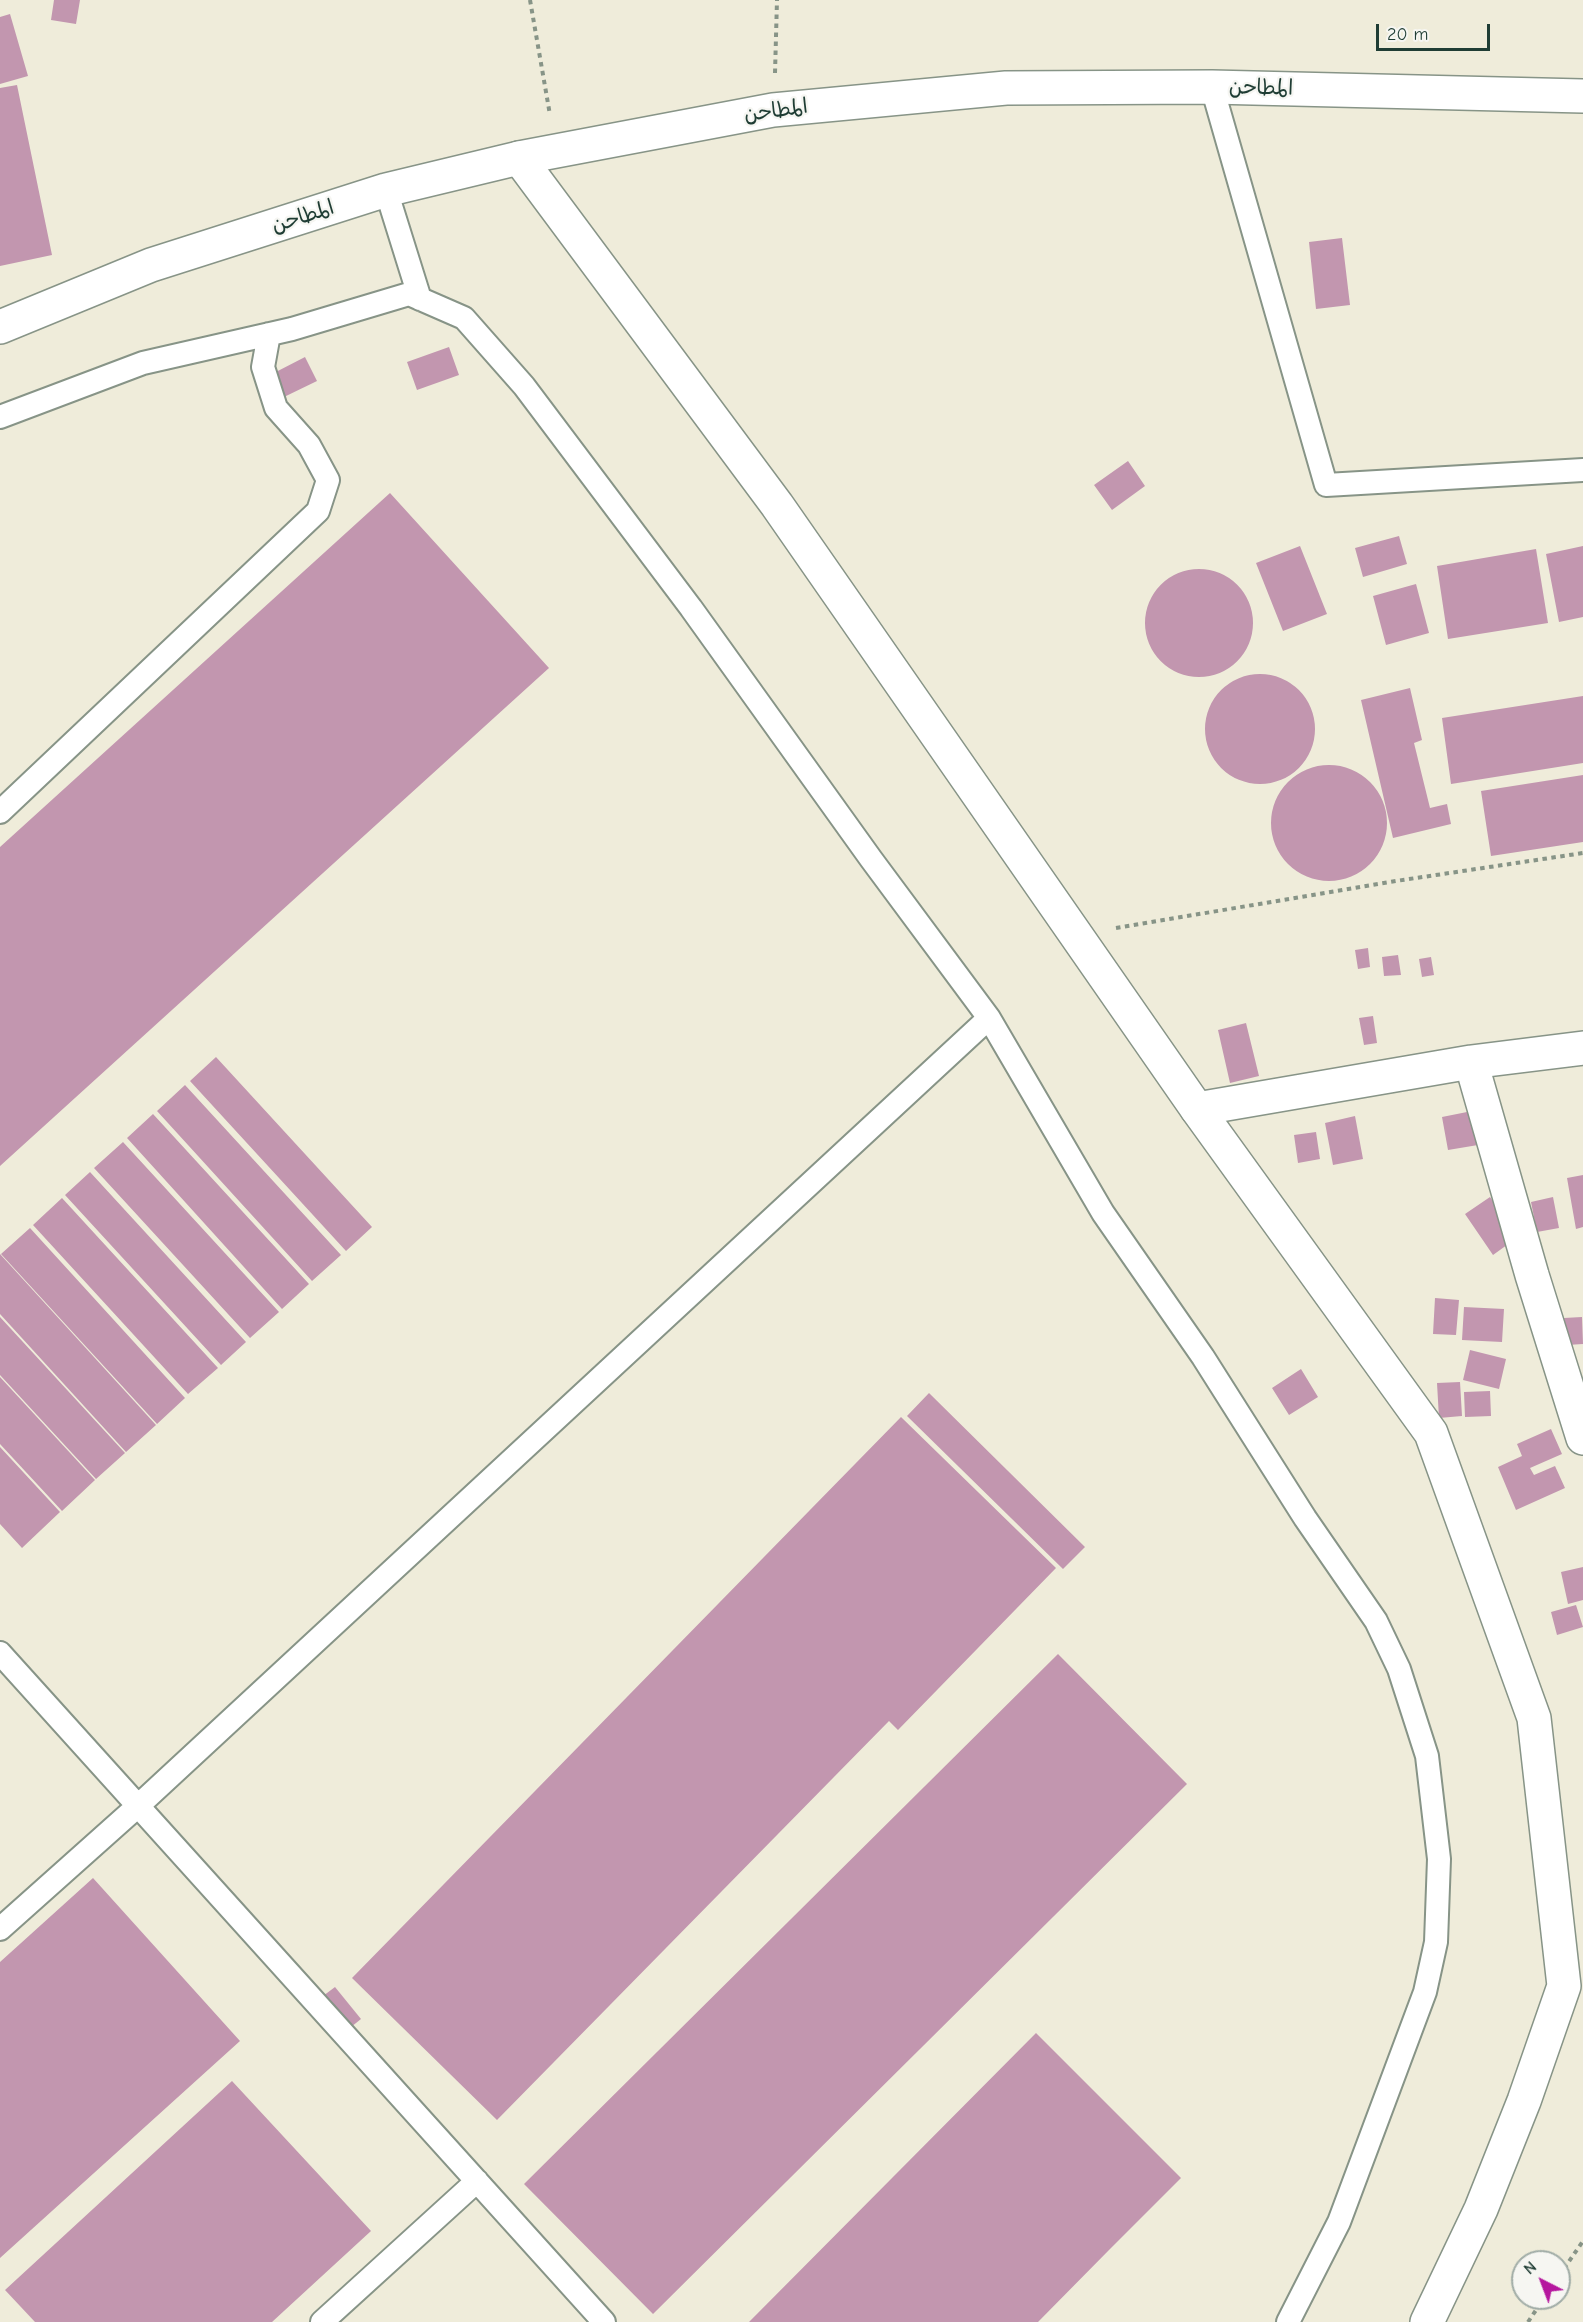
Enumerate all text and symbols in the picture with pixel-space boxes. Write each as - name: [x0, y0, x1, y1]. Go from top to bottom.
- scale bar: [1379, 12, 1493, 50]
- text: 20 m: [1387, 24, 1428, 45]
- street label: المطاحن: [1229, 75, 1293, 101]
- street label: المطاحن: [742, 94, 810, 128]
- street label: المطاحن: [269, 195, 337, 239]
- north arrow: [1511, 2250, 1571, 2310]
- text: N: [1520, 2258, 1540, 2278]

